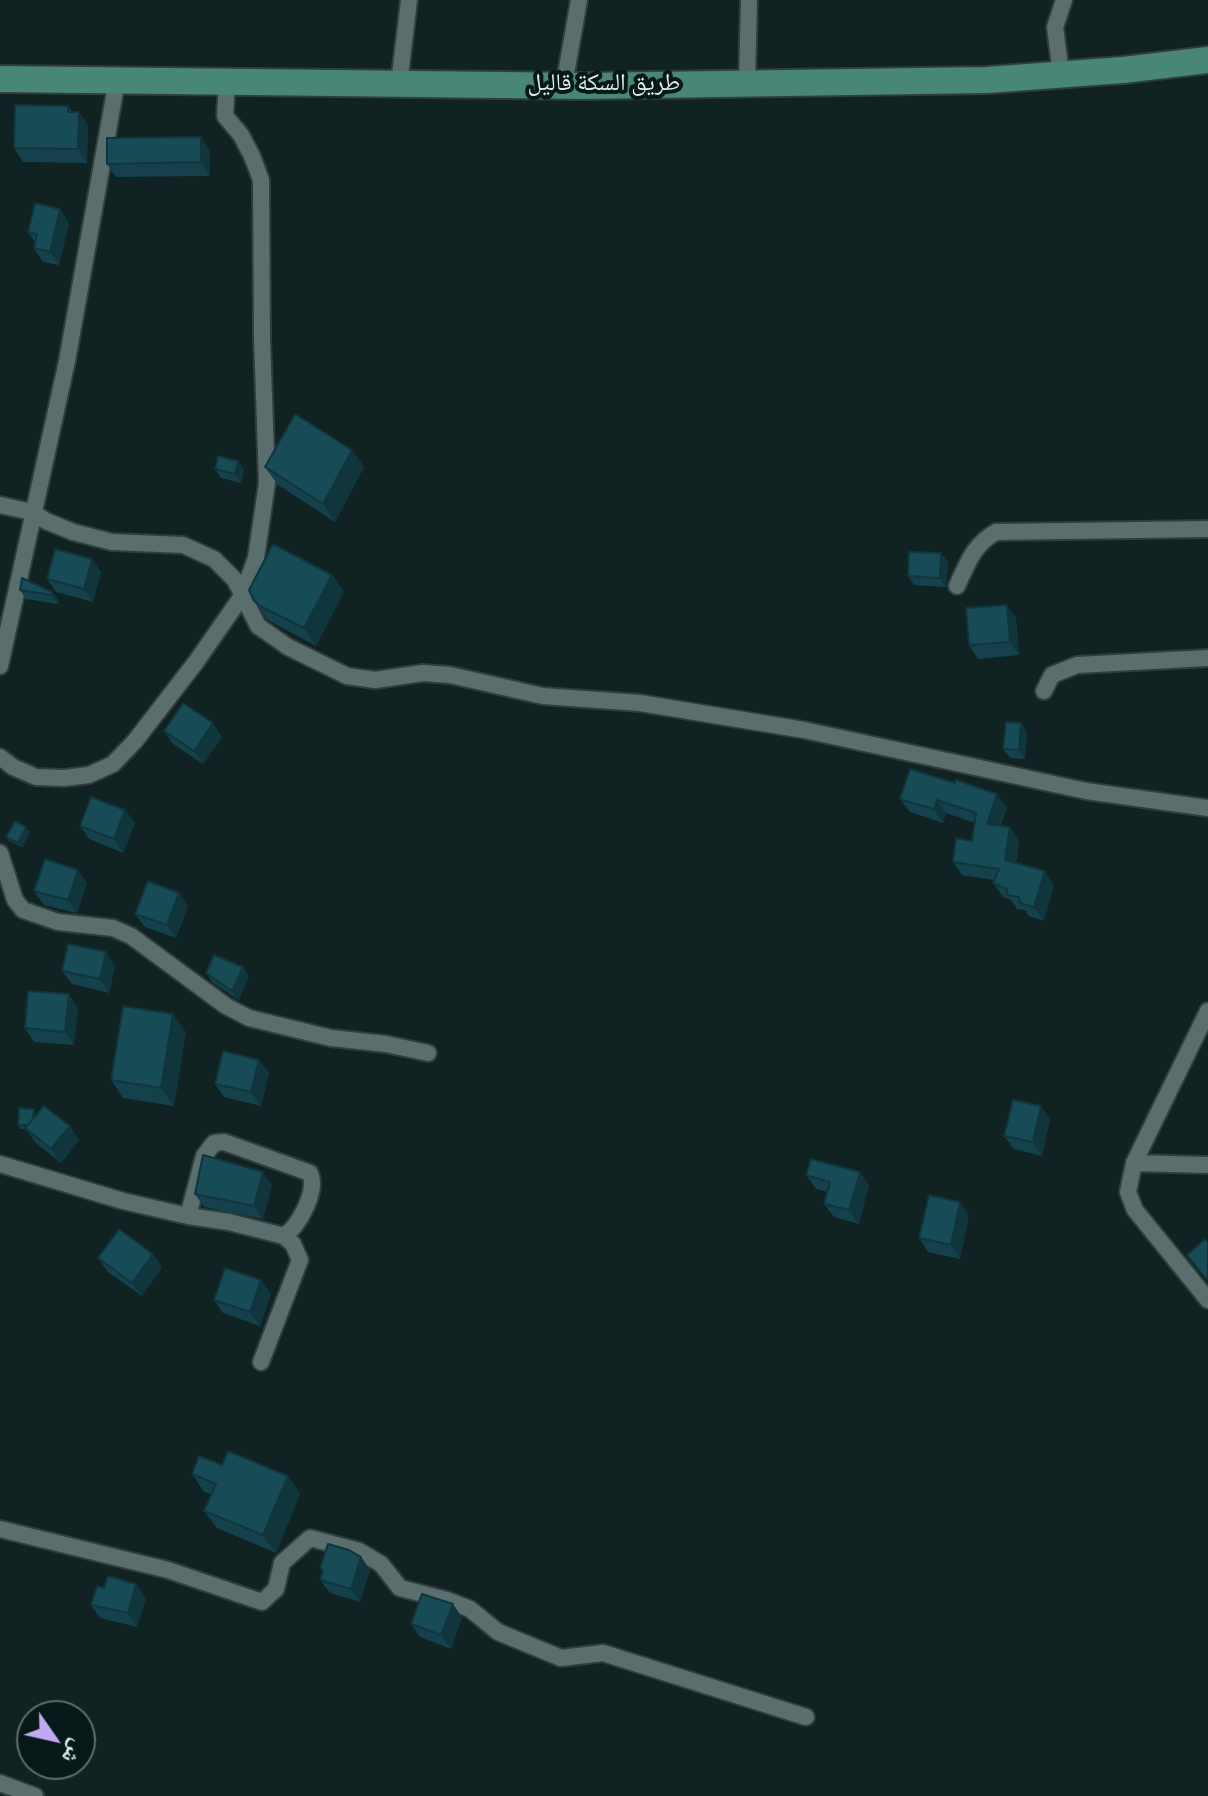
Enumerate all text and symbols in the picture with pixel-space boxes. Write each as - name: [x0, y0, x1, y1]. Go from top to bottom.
- street label: طريق السكة قاليل: [528, 70, 680, 98]
- north arrow: [16, 1700, 96, 1780]
- text: ش: [55, 1734, 93, 1770]

